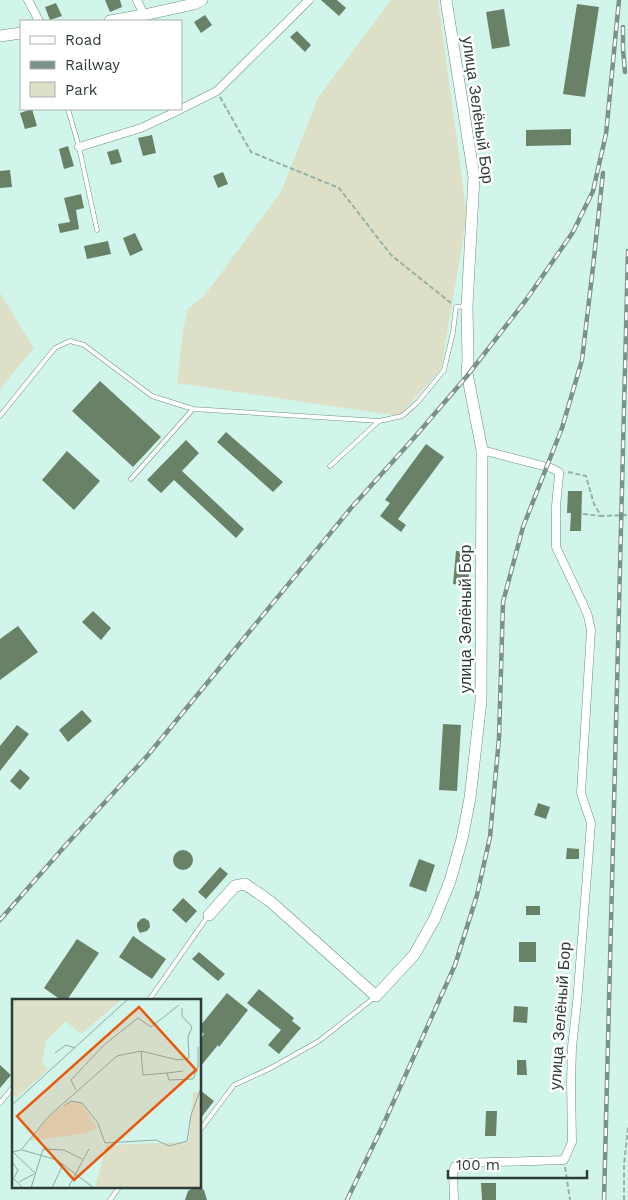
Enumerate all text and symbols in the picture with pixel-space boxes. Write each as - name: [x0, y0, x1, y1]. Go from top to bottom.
- legend: [20, 20, 182, 110]
- text: Road: [65, 31, 102, 49]
- street label: улица Зелёный Бор: [458, 35, 498, 185]
- text: Railway: [65, 56, 120, 74]
- text: Park: [65, 81, 98, 99]
- street label: улица Зелёный Бор: [456, 545, 475, 693]
- street label: улица Зелёный Бор: [545, 941, 575, 1091]
- inset map: [12, 999, 201, 1188]
- scale bar: [448, 1148, 587, 1180]
- text: 100 m: [456, 1156, 500, 1174]

